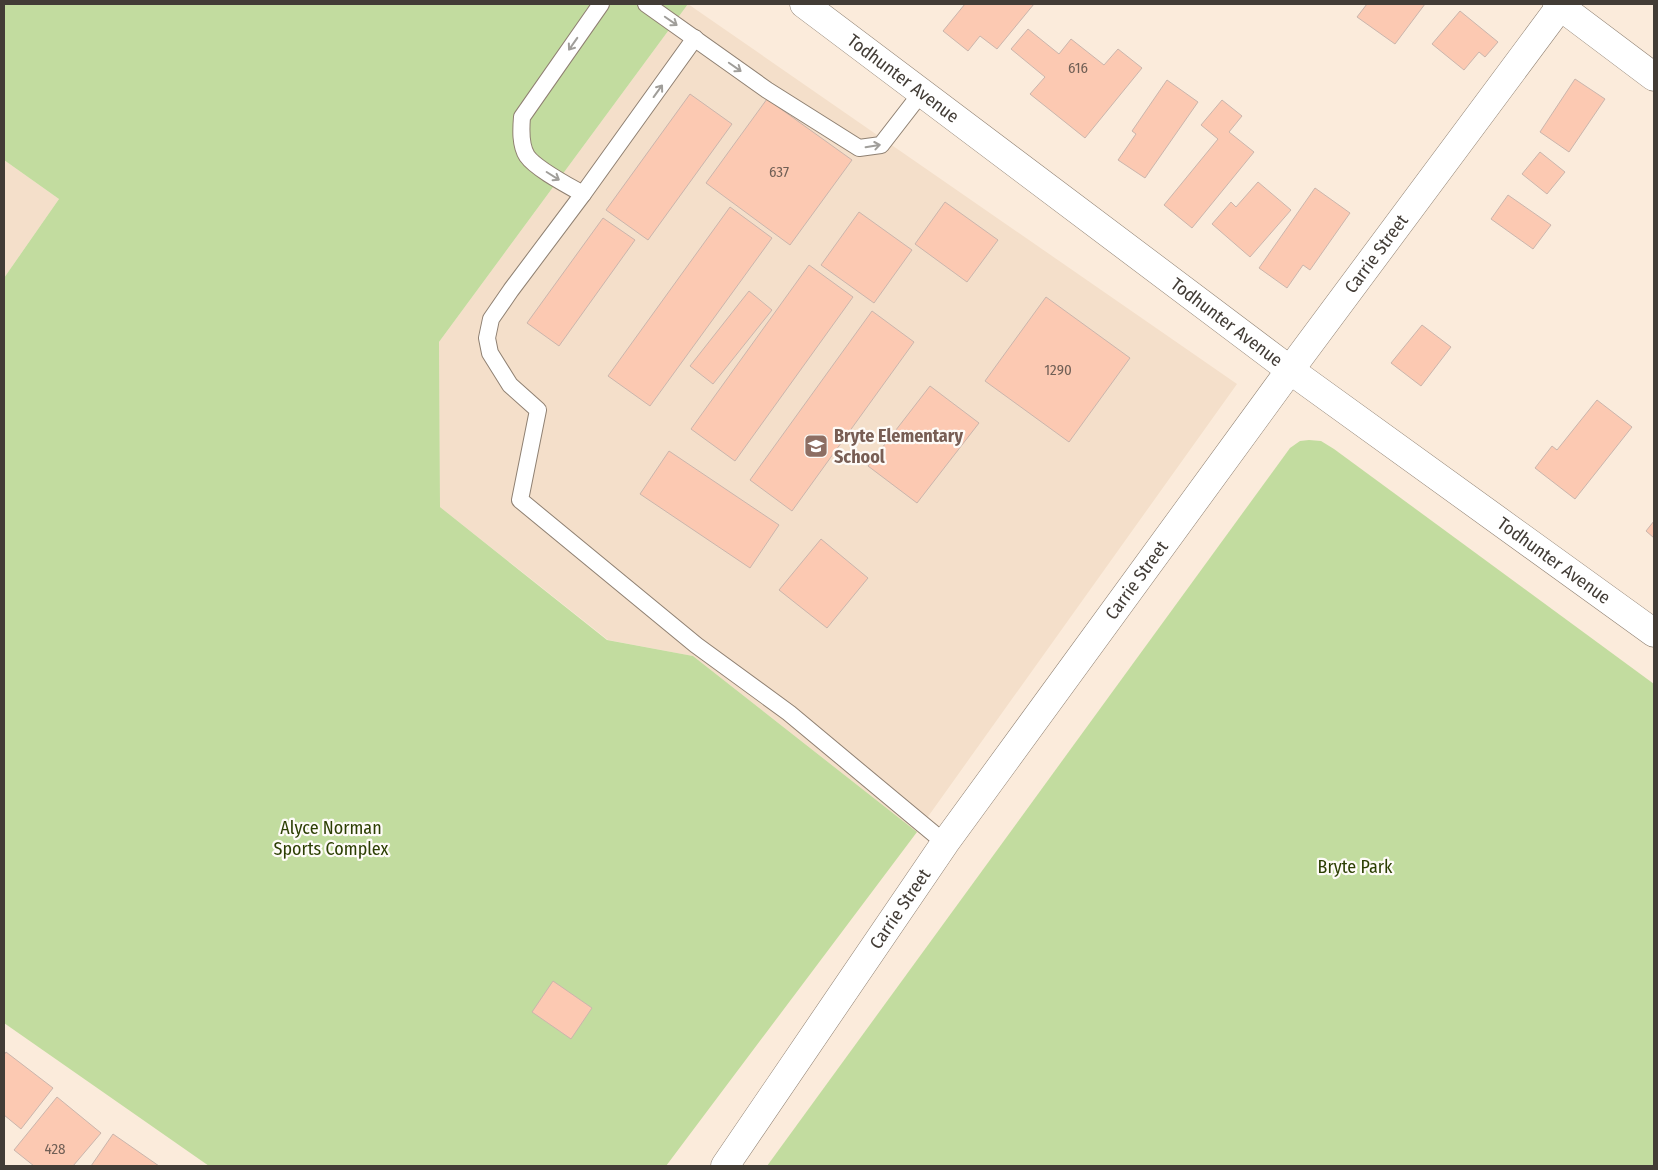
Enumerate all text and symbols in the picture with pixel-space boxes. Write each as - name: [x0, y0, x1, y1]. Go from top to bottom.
- one-way arrow: [663, 16, 677, 26]
- street label: Todhunter Avenue: [843, 29, 963, 128]
- one-way arrow: [568, 37, 578, 51]
- house number: 616: [1068, 59, 1088, 77]
- one-way arrow: [728, 62, 742, 72]
- one-way arrow: [653, 84, 663, 98]
- one-way arrow: [865, 141, 881, 151]
- house number: 637: [769, 163, 789, 181]
- one-way arrow: [546, 171, 560, 181]
- street label: Carrie Street: [1340, 210, 1413, 297]
- street label: Todhunter Avenue: [1166, 273, 1287, 371]
- house number: 1290: [1044, 361, 1072, 379]
- place label: Bryte Elementary School: [834, 425, 963, 468]
- school or university icon: Bryte Elementary School: [803, 433, 829, 459]
- street label: Todhunter Avenue: [1493, 512, 1615, 609]
- street label: Carrie Street: [1101, 536, 1173, 624]
- park label: Alyce Norman Sports Complex: [273, 817, 389, 860]
- park label: Bryte Park: [1318, 856, 1393, 878]
- street label: Carrie Street: [865, 864, 935, 953]
- house number: 428: [44, 1140, 66, 1158]

